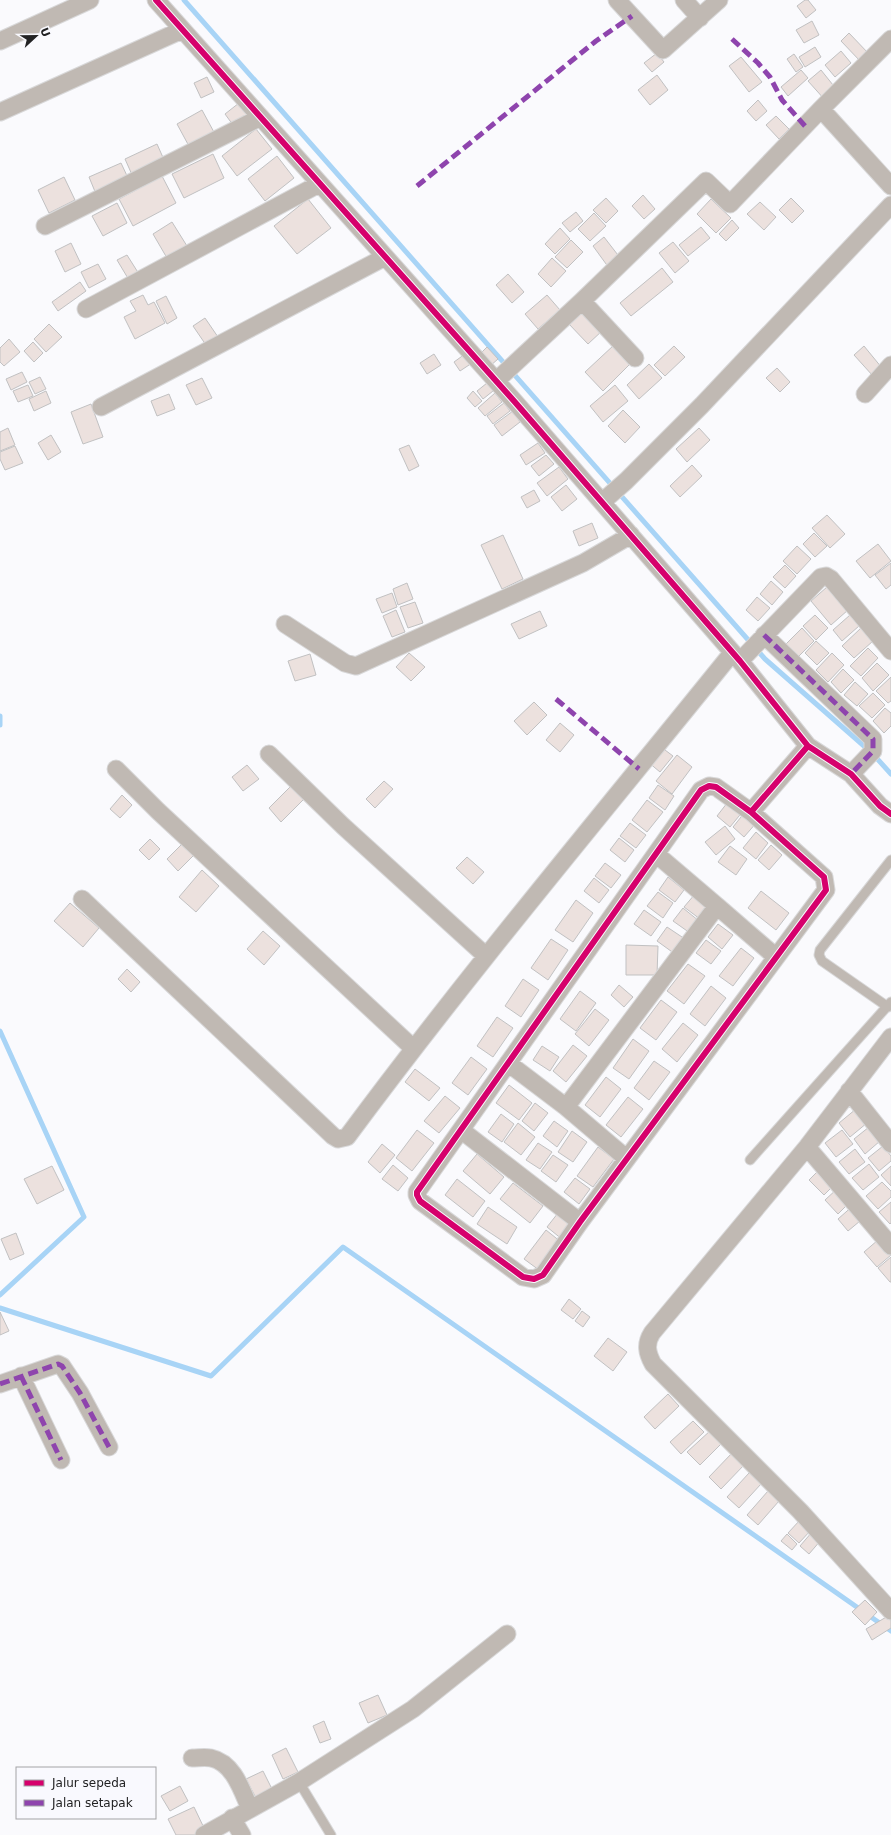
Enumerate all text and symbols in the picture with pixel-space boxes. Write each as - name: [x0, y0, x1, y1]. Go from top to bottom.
- north arrow: [16, 16, 56, 56]
- text: U: [37, 26, 53, 39]
- legend: [16, 1767, 156, 1819]
- text: Jalur sepeda: [51, 1776, 126, 1790]
- text: Jalan setapak: [51, 1796, 133, 1810]

